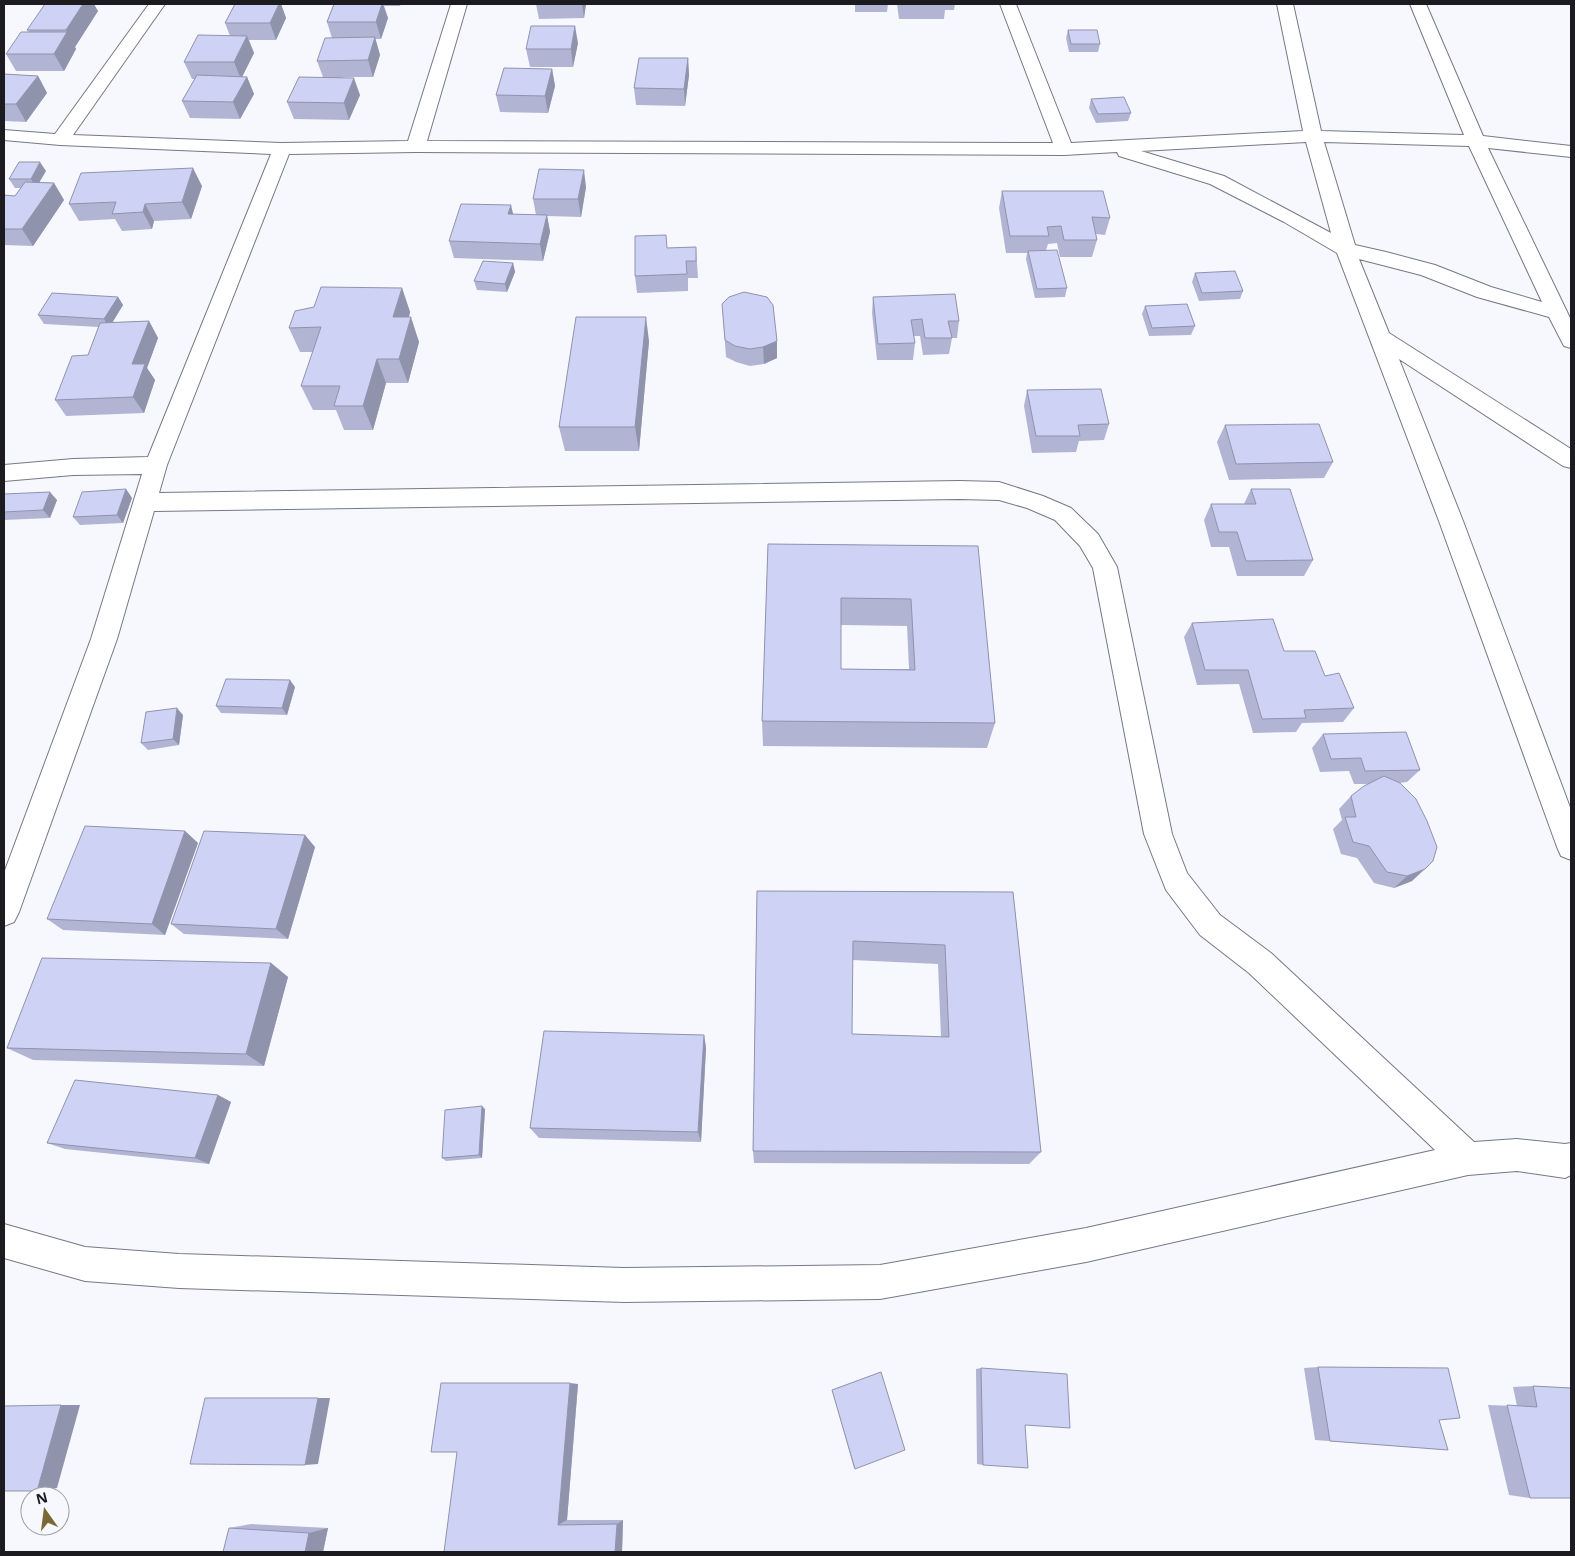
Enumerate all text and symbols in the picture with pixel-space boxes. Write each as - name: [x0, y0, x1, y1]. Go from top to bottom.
- north arrow: [20, 1486, 70, 1536]
- text: N: [34, 1487, 50, 1508]

